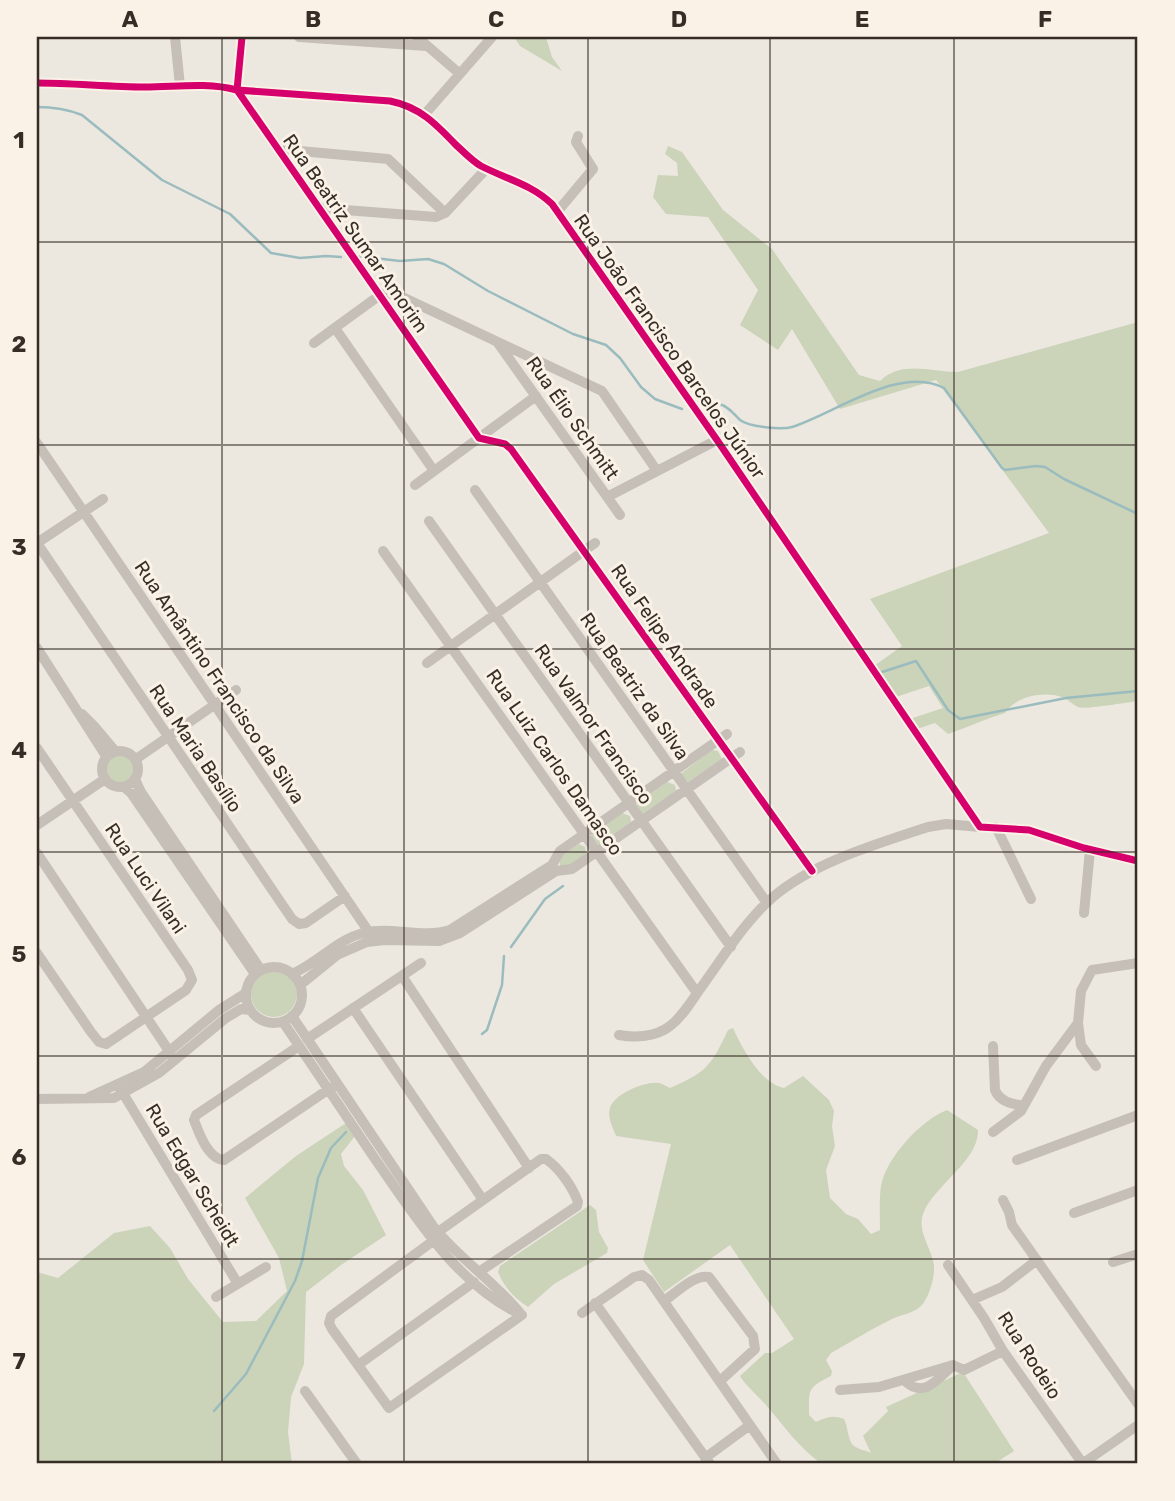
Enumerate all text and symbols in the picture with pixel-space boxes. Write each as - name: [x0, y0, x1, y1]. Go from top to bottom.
- text: A: [122, 5, 139, 33]
- text: B: [305, 5, 321, 33]
- text: C: [488, 5, 504, 33]
- text: D: [671, 5, 687, 33]
- text: E: [855, 5, 869, 33]
- text: F: [1038, 5, 1052, 33]
- text: 1: [13, 126, 25, 154]
- street label: Rua Beatriz Sumar Amorim: [278, 130, 433, 337]
- street label: Rua João Francisco Barcelos Júnior: [569, 210, 771, 484]
- text: 2: [12, 330, 26, 358]
- street label: Rua Élio Schmitt: [521, 352, 624, 485]
- text: 3: [11, 533, 27, 561]
- street label: Rua Amântino Francisco da Silva: [130, 556, 310, 808]
- street label: Rua Felipe Andrade: [606, 560, 723, 713]
- street label: Rua Beatriz da Silva: [575, 608, 694, 764]
- street label: Rua Valmor Francisco: [530, 640, 658, 809]
- street label: Rua Luiz Carlos Damasco: [481, 665, 628, 860]
- street label: Rua Maria Basílio: [144, 680, 247, 817]
- text: 4: [11, 736, 27, 764]
- street label: Rua Luci Vilani: [100, 819, 191, 938]
- text: 5: [12, 940, 27, 968]
- street label: Rua Edgar Scheidt: [141, 1100, 245, 1251]
- text: 6: [12, 1143, 27, 1171]
- street label: Rua Rodeio: [993, 1307, 1066, 1403]
- text: 7: [12, 1347, 26, 1375]

